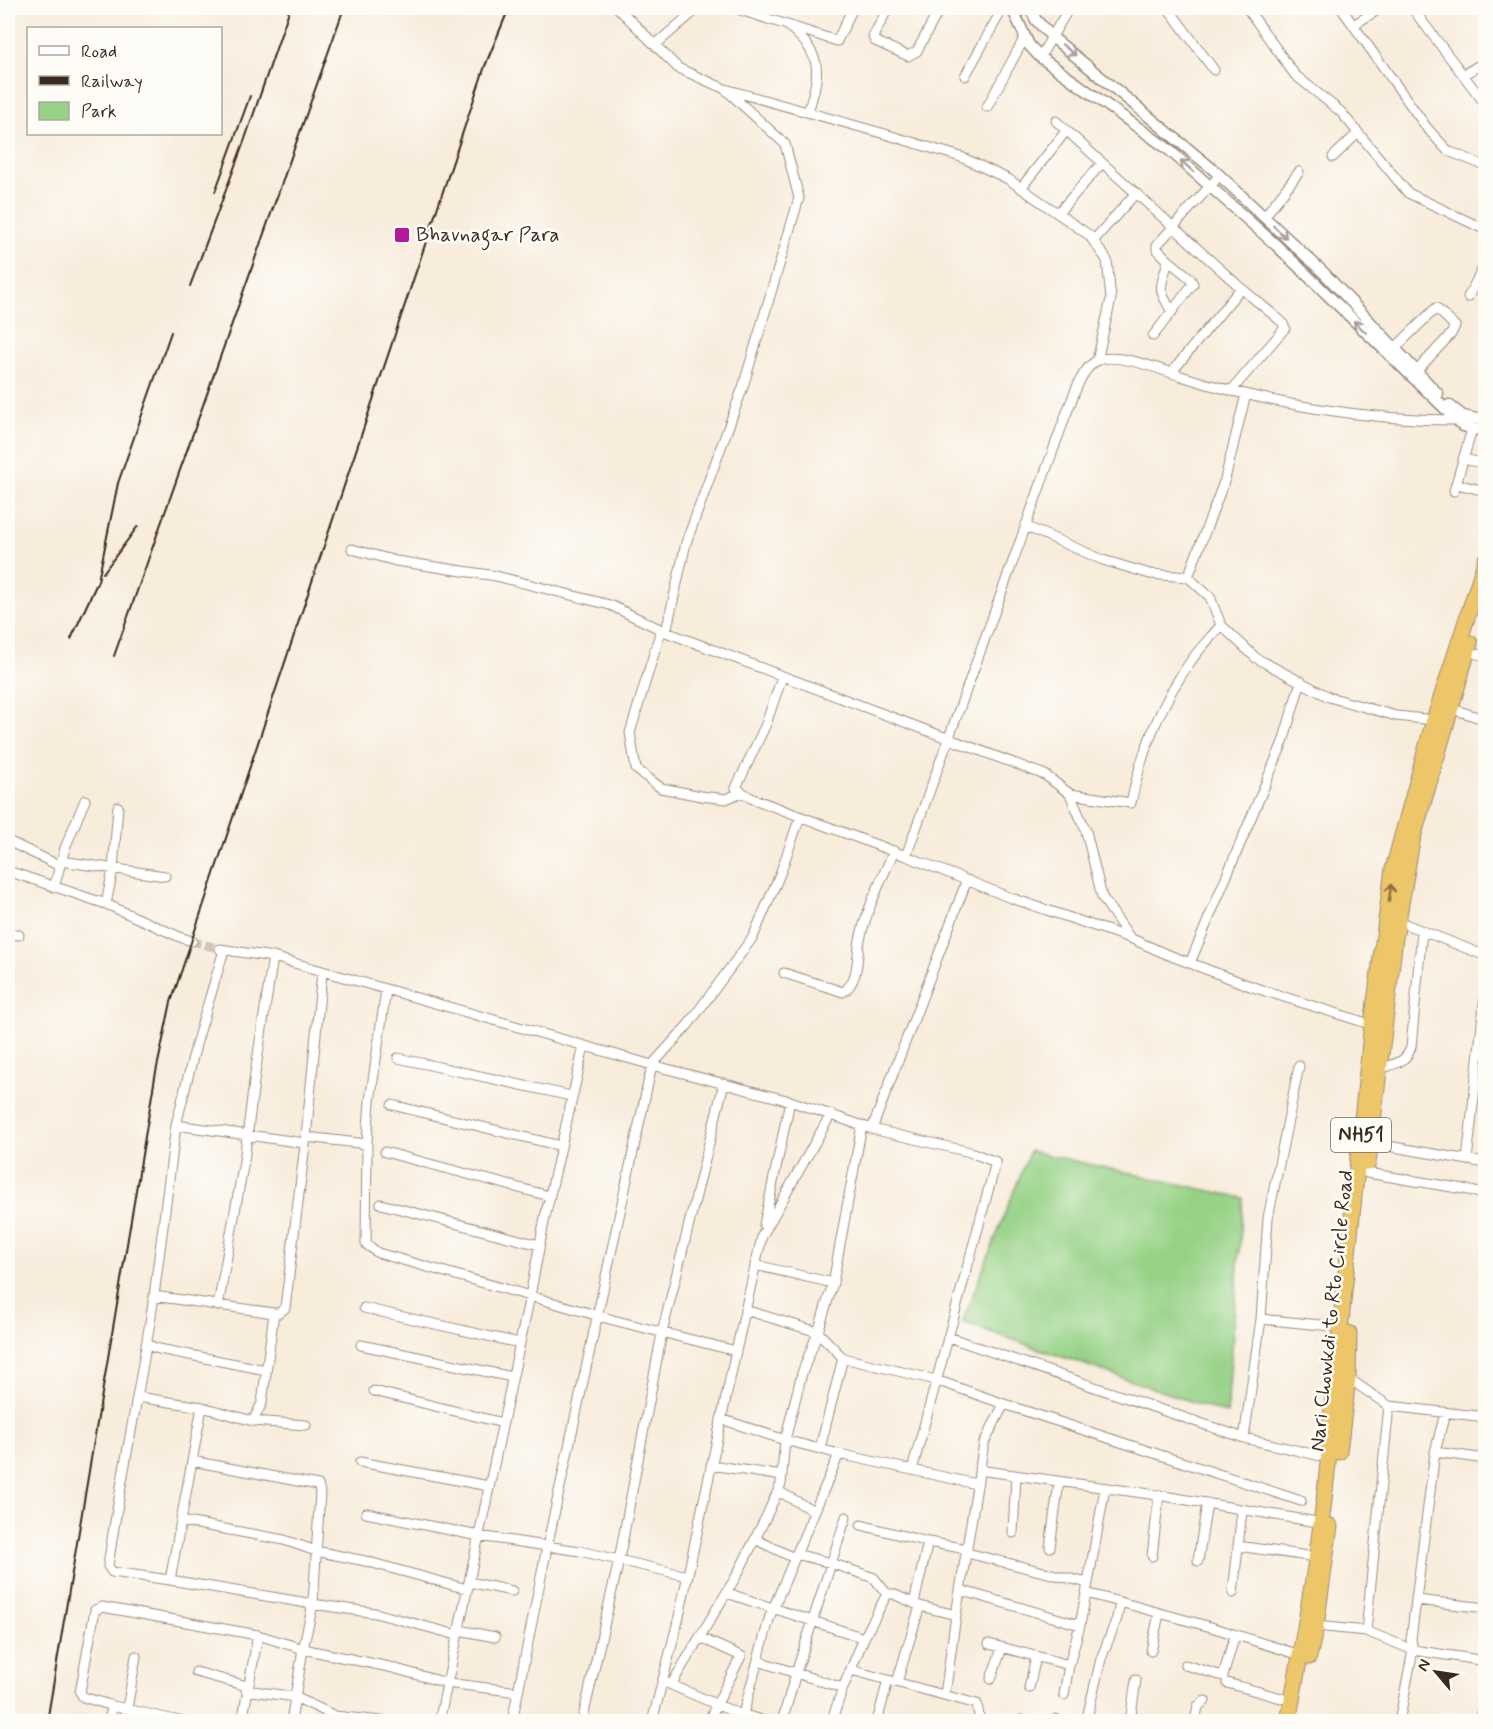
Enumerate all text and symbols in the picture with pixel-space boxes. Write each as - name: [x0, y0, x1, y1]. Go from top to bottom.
- legend: [27, 27, 222, 135]
- text: Road: [81, 40, 117, 64]
- one-way arrow: [1061, 44, 1077, 57]
- text: Railway: [81, 70, 143, 94]
- text: Park: [81, 100, 117, 124]
- one-way arrow: [1180, 159, 1195, 173]
- place label: Bhavnagar Para: [416, 221, 560, 251]
- one-way arrow: [1272, 225, 1287, 239]
- marker: Bhavnagar Para: [393, 226, 411, 244]
- one-way arrow: [1353, 320, 1368, 335]
- one-way arrow: [1385, 883, 1396, 903]
- road number: NH51: [1331, 1118, 1391, 1152]
- street label: Nari Chowkdi to Rto Circle Road: [1303, 1169, 1361, 1453]
- north arrow: [1406, 1642, 1466, 1702]
- text: N: [1412, 1656, 1436, 1675]

